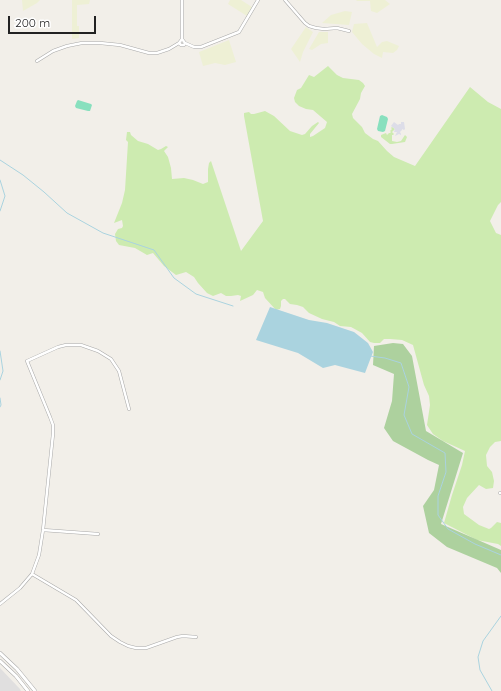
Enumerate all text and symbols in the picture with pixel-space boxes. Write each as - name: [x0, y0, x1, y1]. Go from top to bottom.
- scale bar: [10, 8, 98, 34]
- text: 200 m: [15, 15, 50, 30]

